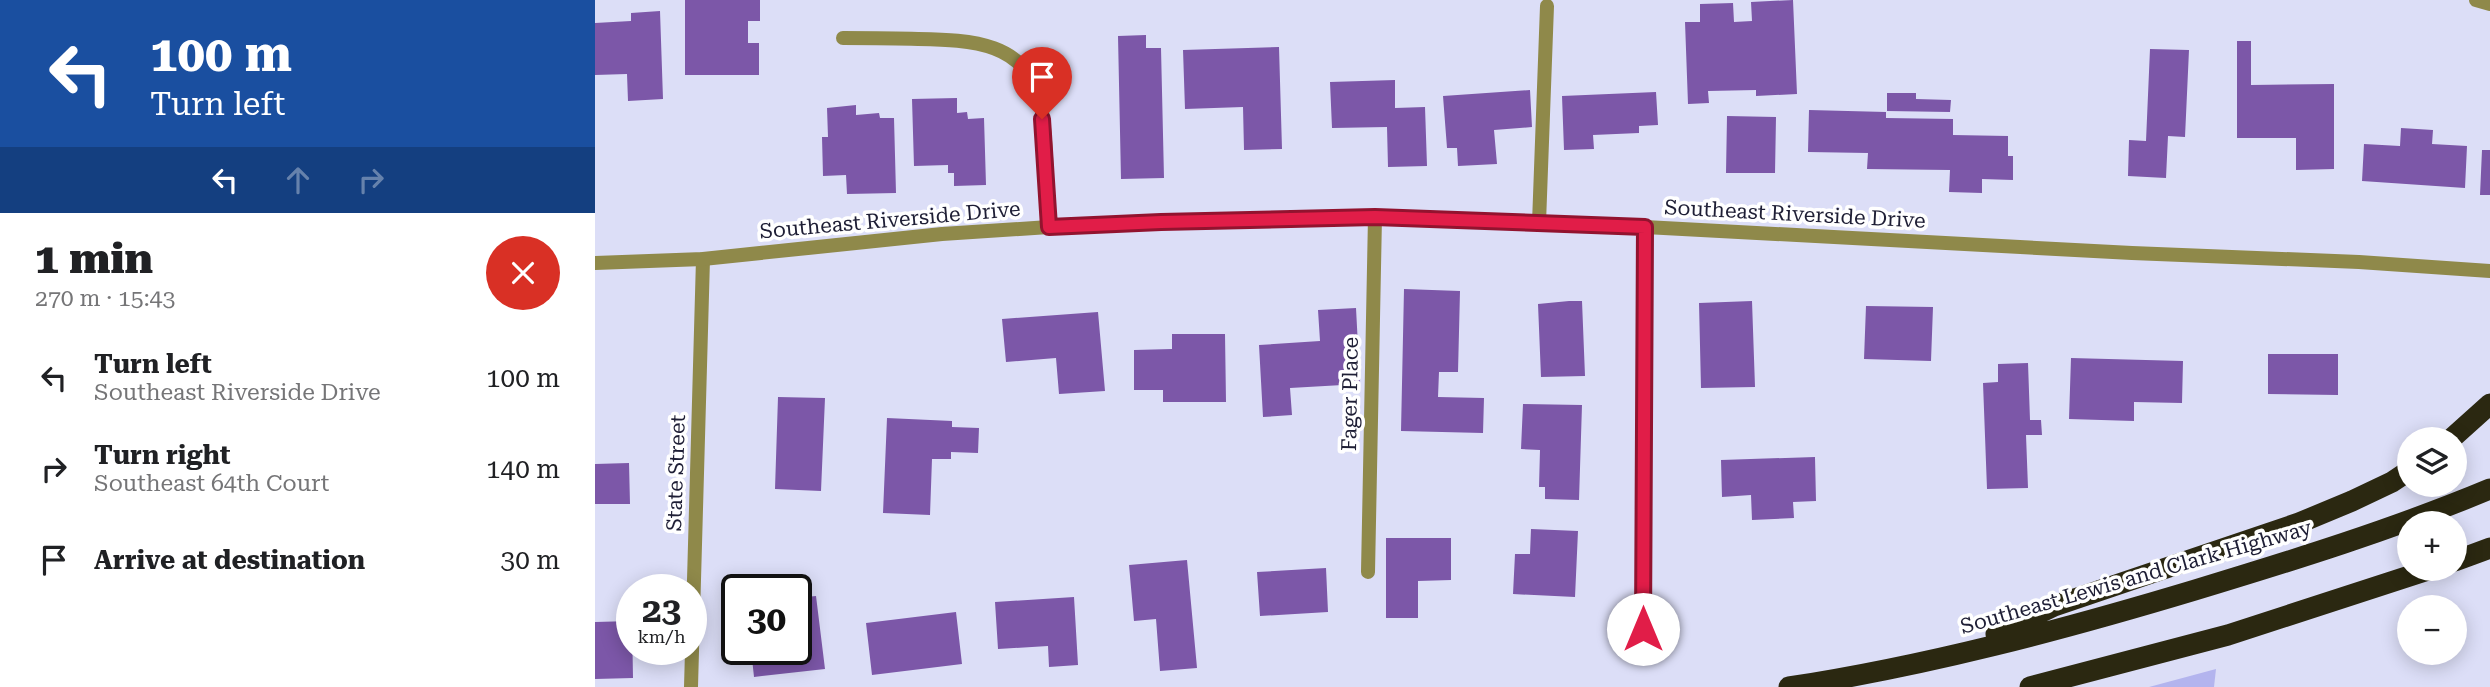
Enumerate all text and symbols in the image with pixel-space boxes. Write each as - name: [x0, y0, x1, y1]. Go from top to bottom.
- text: 100 m: [150, 26, 292, 83]
- icon: left: [35, 28, 126, 119]
- pin: [1012, 47, 1072, 119]
- icon: arrive: [1023, 58, 1061, 96]
- text: Turn left: [150, 85, 285, 123]
- icon: left: [206, 161, 244, 199]
- icon: ahead: [279, 161, 317, 199]
- icon: right: [352, 161, 390, 199]
- street label: Southeast Riverside Drive: [1664, 195, 1926, 233]
- street label: Southeast Riverside Drive: [759, 197, 1021, 243]
- text: 1 min: [35, 234, 153, 283]
- button: close: [486, 236, 560, 310]
- text: 270 m · 15:43: [35, 285, 175, 312]
- street label: Fager Place: [1337, 337, 1363, 451]
- text: Turn left: [94, 349, 212, 379]
- icon: left: [35, 359, 73, 397]
- text: 100 m: [486, 363, 560, 393]
- text: Southeast Riverside Drive: [94, 379, 381, 406]
- street label: State Street: [662, 414, 690, 532]
- map controls: [2397, 427, 2467, 665]
- button: layers: [2397, 427, 2467, 497]
- text: Turn right: [94, 440, 230, 470]
- icon: right: [35, 450, 73, 488]
- text: 140 m: [486, 454, 560, 484]
- text: Southeast 64th Court: [94, 470, 329, 497]
- button: +: [2397, 511, 2467, 581]
- street label: Southeast Lewis and Clark Highway: [1958, 515, 2315, 639]
- icon: arrive: [35, 541, 73, 579]
- text: Arrive at destination: [94, 545, 365, 575]
- text: 30 m: [501, 545, 560, 575]
- speed limit sign: 30: [721, 574, 812, 665]
- text: 23: [642, 590, 681, 631]
- position arrow: [1606, 592, 1680, 666]
- button: −: [2397, 595, 2467, 665]
- text: km/h: [637, 626, 686, 647]

